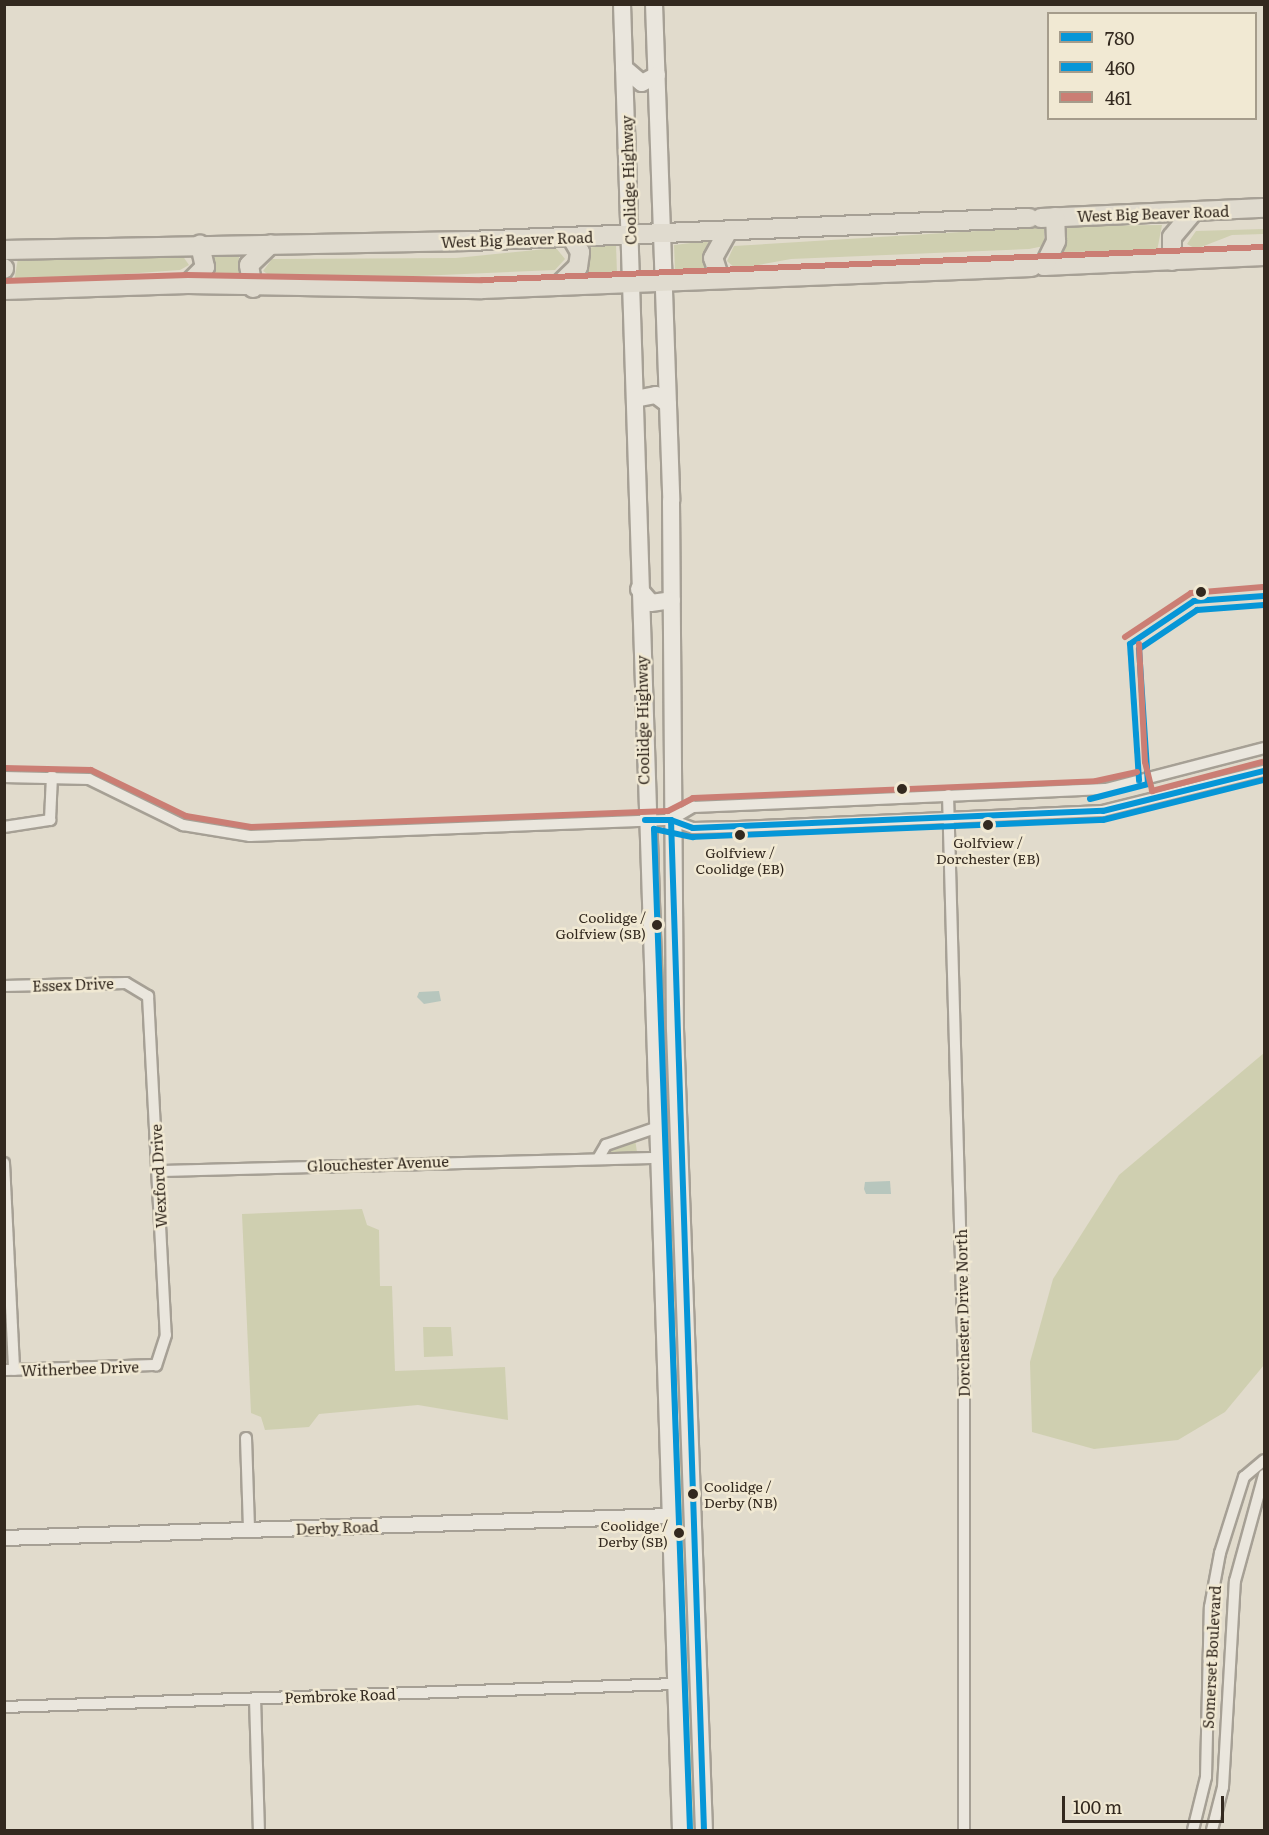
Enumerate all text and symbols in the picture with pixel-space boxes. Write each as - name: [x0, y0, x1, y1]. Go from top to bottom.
- legend: [1047, 12, 1257, 120]
- text: 780: [1105, 24, 1134, 51]
- text: 460: [1105, 54, 1135, 81]
- text: 461: [1105, 84, 1132, 111]
- street label: Coolidge Highway: [617, 115, 639, 245]
- street label: West Big Beaver Road: [1077, 201, 1229, 225]
- street label: West Big Beaver Road: [441, 227, 593, 251]
- unlabelled marker: [1195, 586, 1207, 598]
- street label: Coolidge Highway: [632, 655, 652, 785]
- unlabelled marker: [896, 783, 908, 795]
- marker: Golfview / Dorchester (EB): [982, 819, 994, 831]
- marker: Golfview / Coolidge (EB): [734, 829, 746, 841]
- place label: Golfview / Dorchester (EB): [936, 834, 1040, 867]
- place label: Golfview / Coolidge (EB): [696, 844, 784, 876]
- place label: Coolidge / Golfview (SB): [556, 909, 646, 942]
- marker: Coolidge / Golfview (SB): [651, 919, 663, 931]
- street label: Essex Drive: [32, 974, 114, 994]
- street label: Wexford Drive: [146, 1124, 170, 1228]
- street label: Glouchester Avenue: [307, 1152, 449, 1174]
- street label: Dorchester Drive North: [952, 1229, 972, 1397]
- street label: Witherbee Drive: [21, 1357, 139, 1379]
- place label: Coolidge / Derby (NB): [704, 1478, 778, 1510]
- marker: Coolidge / Derby (NB): [687, 1488, 699, 1500]
- street label: Derby Road: [295, 1517, 379, 1537]
- place label: Coolidge / Derby (SB): [598, 1517, 668, 1550]
- marker: Coolidge / Derby (SB): [673, 1527, 685, 1539]
- street label: Somerset Boulevard: [1198, 1585, 1224, 1729]
- street label: Pembroke Road: [284, 1684, 396, 1706]
- scale bar: [1065, 1784, 1227, 1822]
- text: 100 m: [1073, 1793, 1122, 1820]

